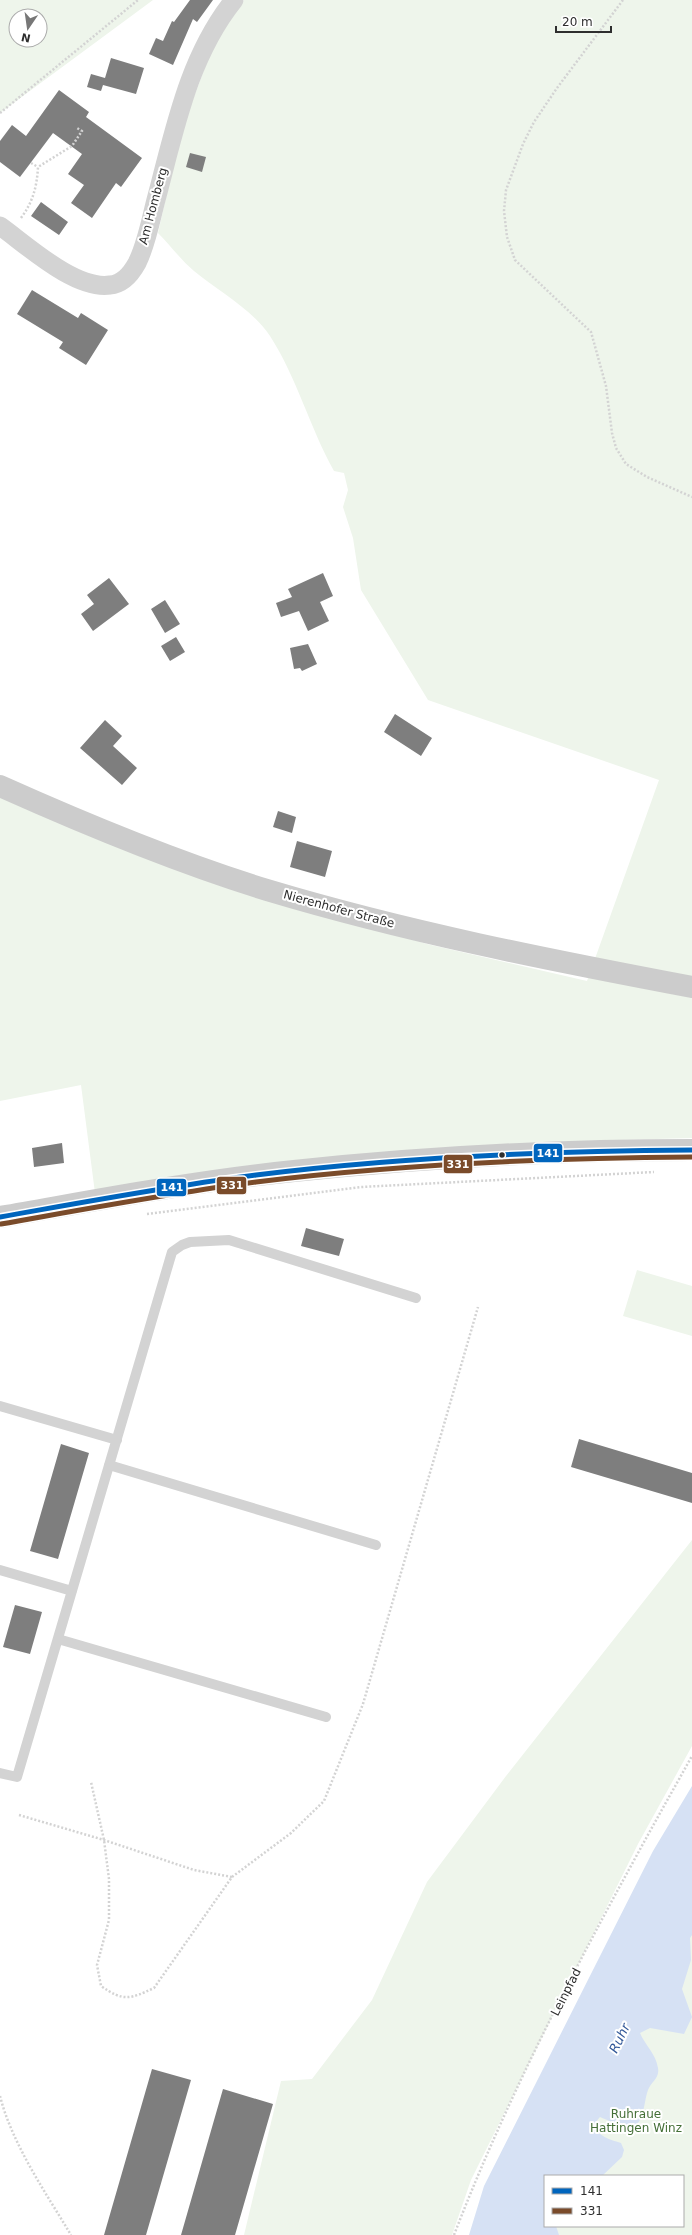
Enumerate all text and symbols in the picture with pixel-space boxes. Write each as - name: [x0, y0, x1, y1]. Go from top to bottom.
- north arrow: [8, 8, 48, 48]
- scale bar: [556, 8, 611, 34]
- text: 20 m: [562, 15, 593, 29]
- text: N: [20, 30, 32, 45]
- street label: Am Homberg: [136, 166, 170, 246]
- street label: Nierenhofer Straße: [282, 887, 396, 931]
- line badge: 141: [533, 1143, 563, 1163]
- text: 141: [537, 1147, 559, 1160]
- unlabelled marker: [497, 1150, 507, 1160]
- line badge: 331: [443, 1154, 473, 1174]
- text: 331: [447, 1158, 469, 1171]
- line badge: 331: [216, 1176, 247, 1195]
- line badge: 141: [156, 1178, 187, 1197]
- text: 331: [221, 1179, 243, 1192]
- text: 141: [161, 1181, 183, 1194]
- street label: Leinpfad: [548, 1966, 584, 2018]
- water label: Ruhr: [606, 2020, 634, 2055]
- park label: Ruhraue Hattingen Winz: [590, 2107, 682, 2135]
- legend: [544, 2175, 684, 2227]
- text: 141: [580, 2184, 603, 2198]
- text: 331: [580, 2204, 603, 2218]

